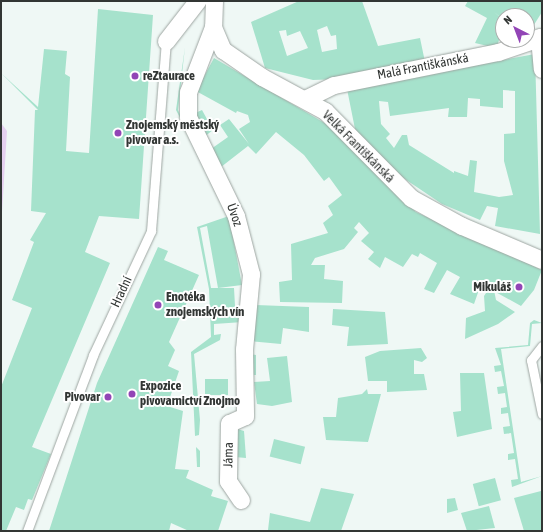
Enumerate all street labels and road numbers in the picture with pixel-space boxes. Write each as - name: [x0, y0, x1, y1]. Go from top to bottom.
- street label: Malá Františkánská: [376, 51, 470, 83]
- street label: Velká Františkánská: [319, 108, 397, 186]
- street label: Úvoz: [223, 201, 245, 229]
- street label: Hradní: [108, 274, 136, 310]
- street label: Jáma: [221, 442, 237, 468]

